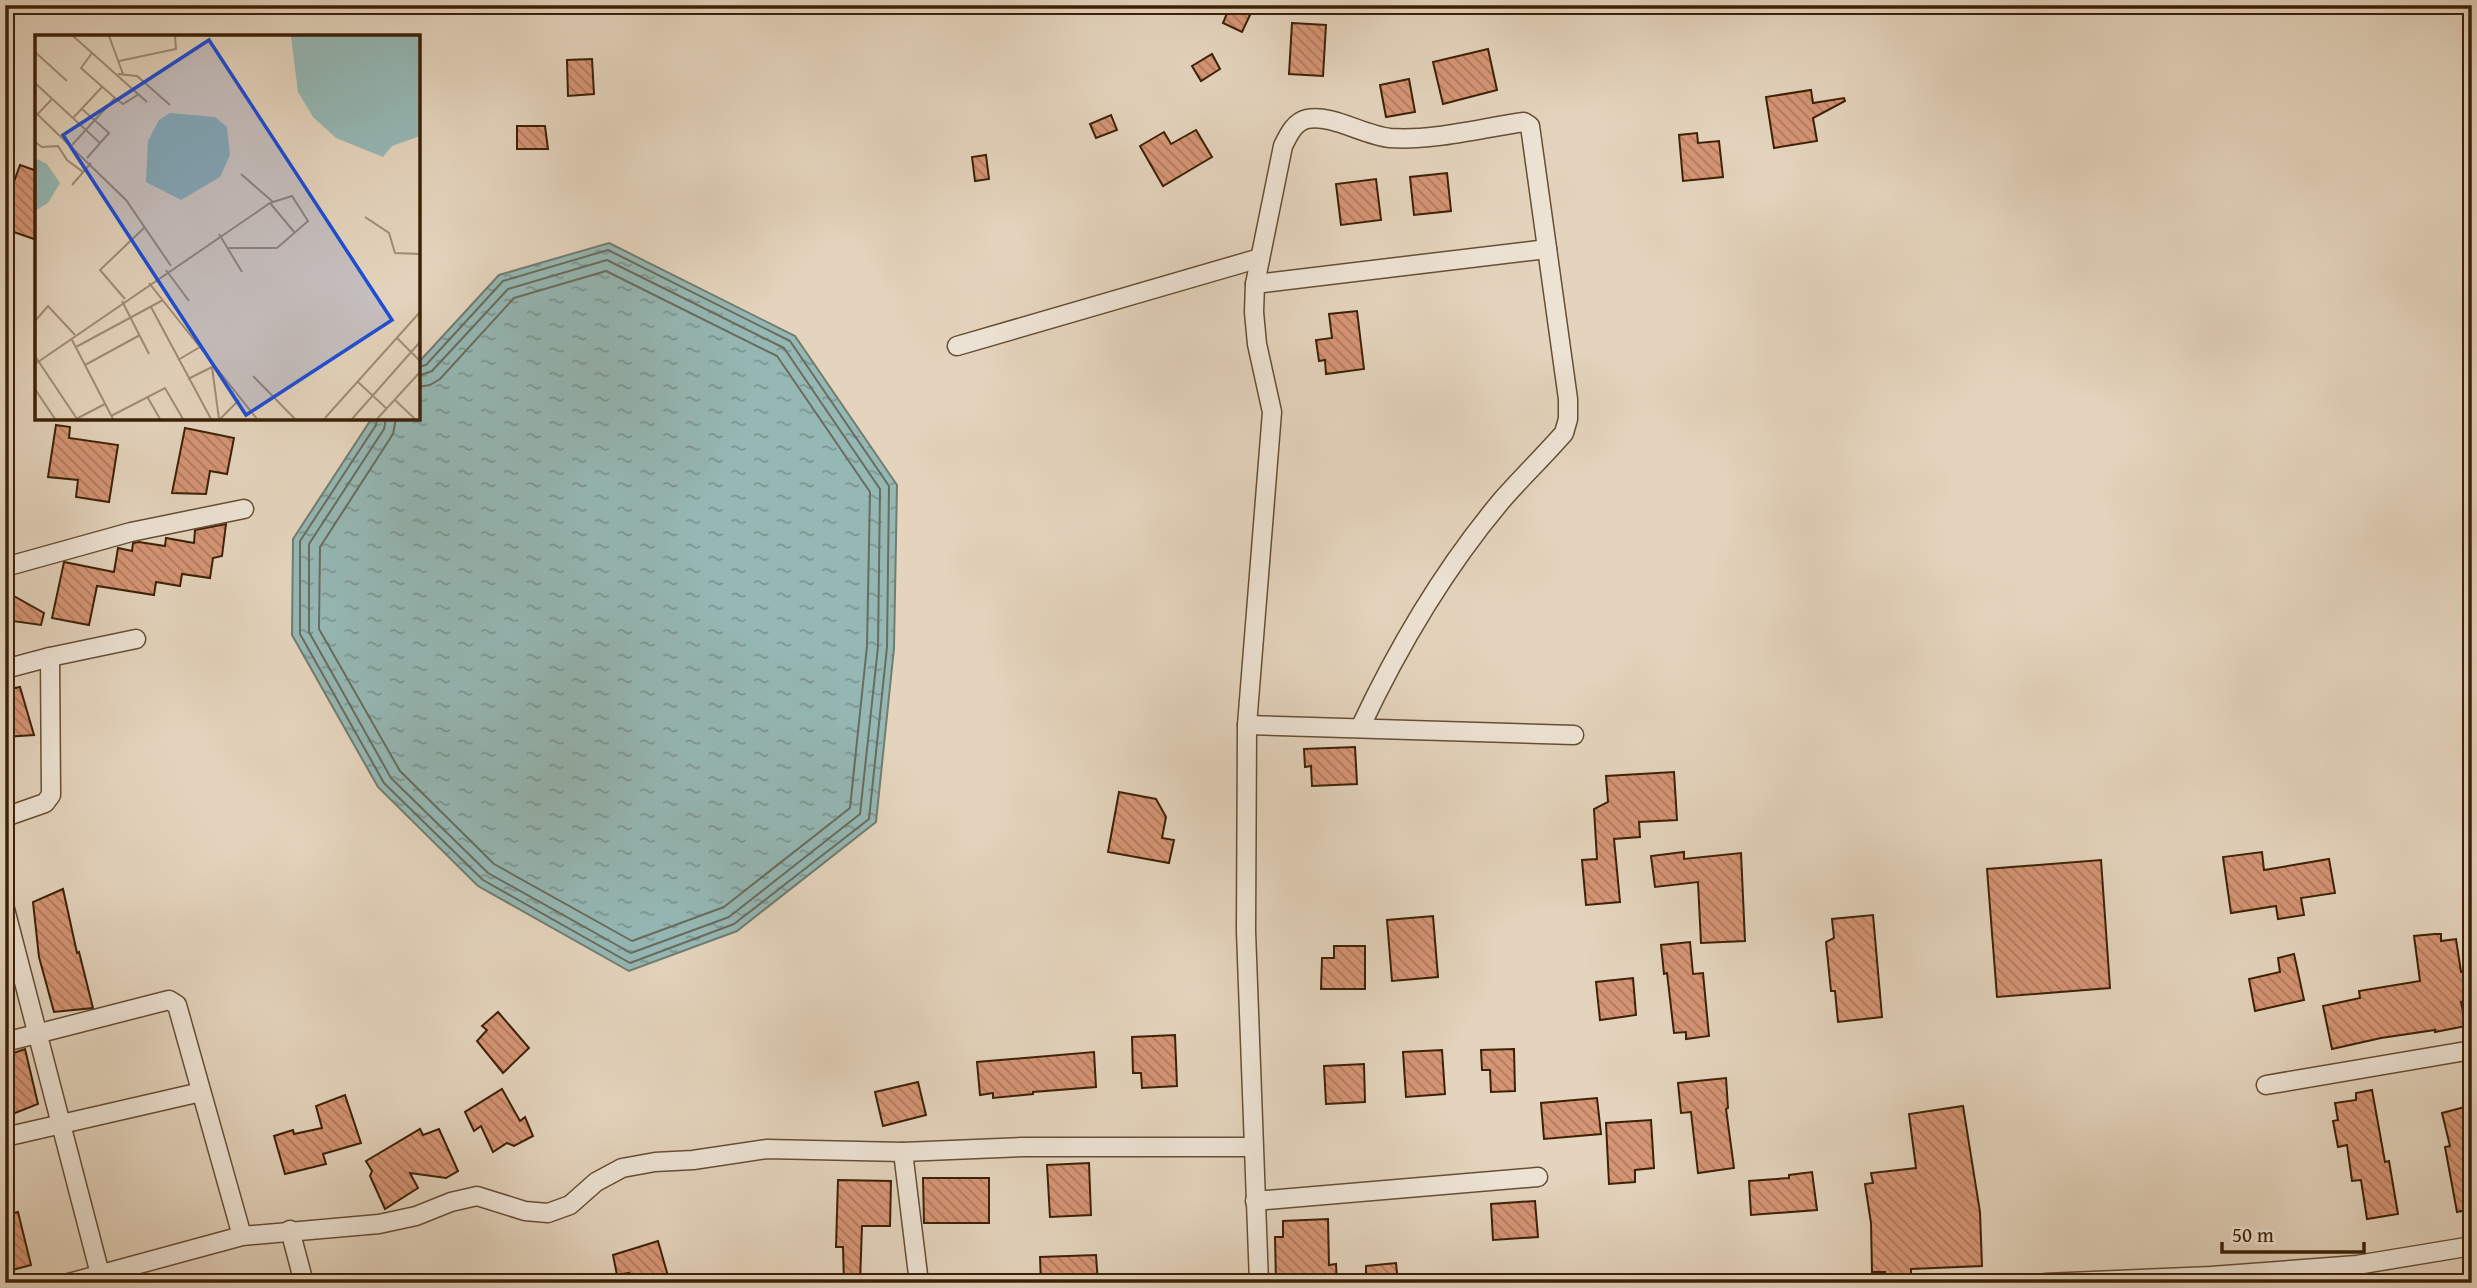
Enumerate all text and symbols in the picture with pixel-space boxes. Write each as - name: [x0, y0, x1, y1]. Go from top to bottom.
- inset map: [35, 35, 420, 420]
- scale bar: [2222, 1211, 2363, 1255]
- text: 50 m: [2232, 1219, 2274, 1250]

